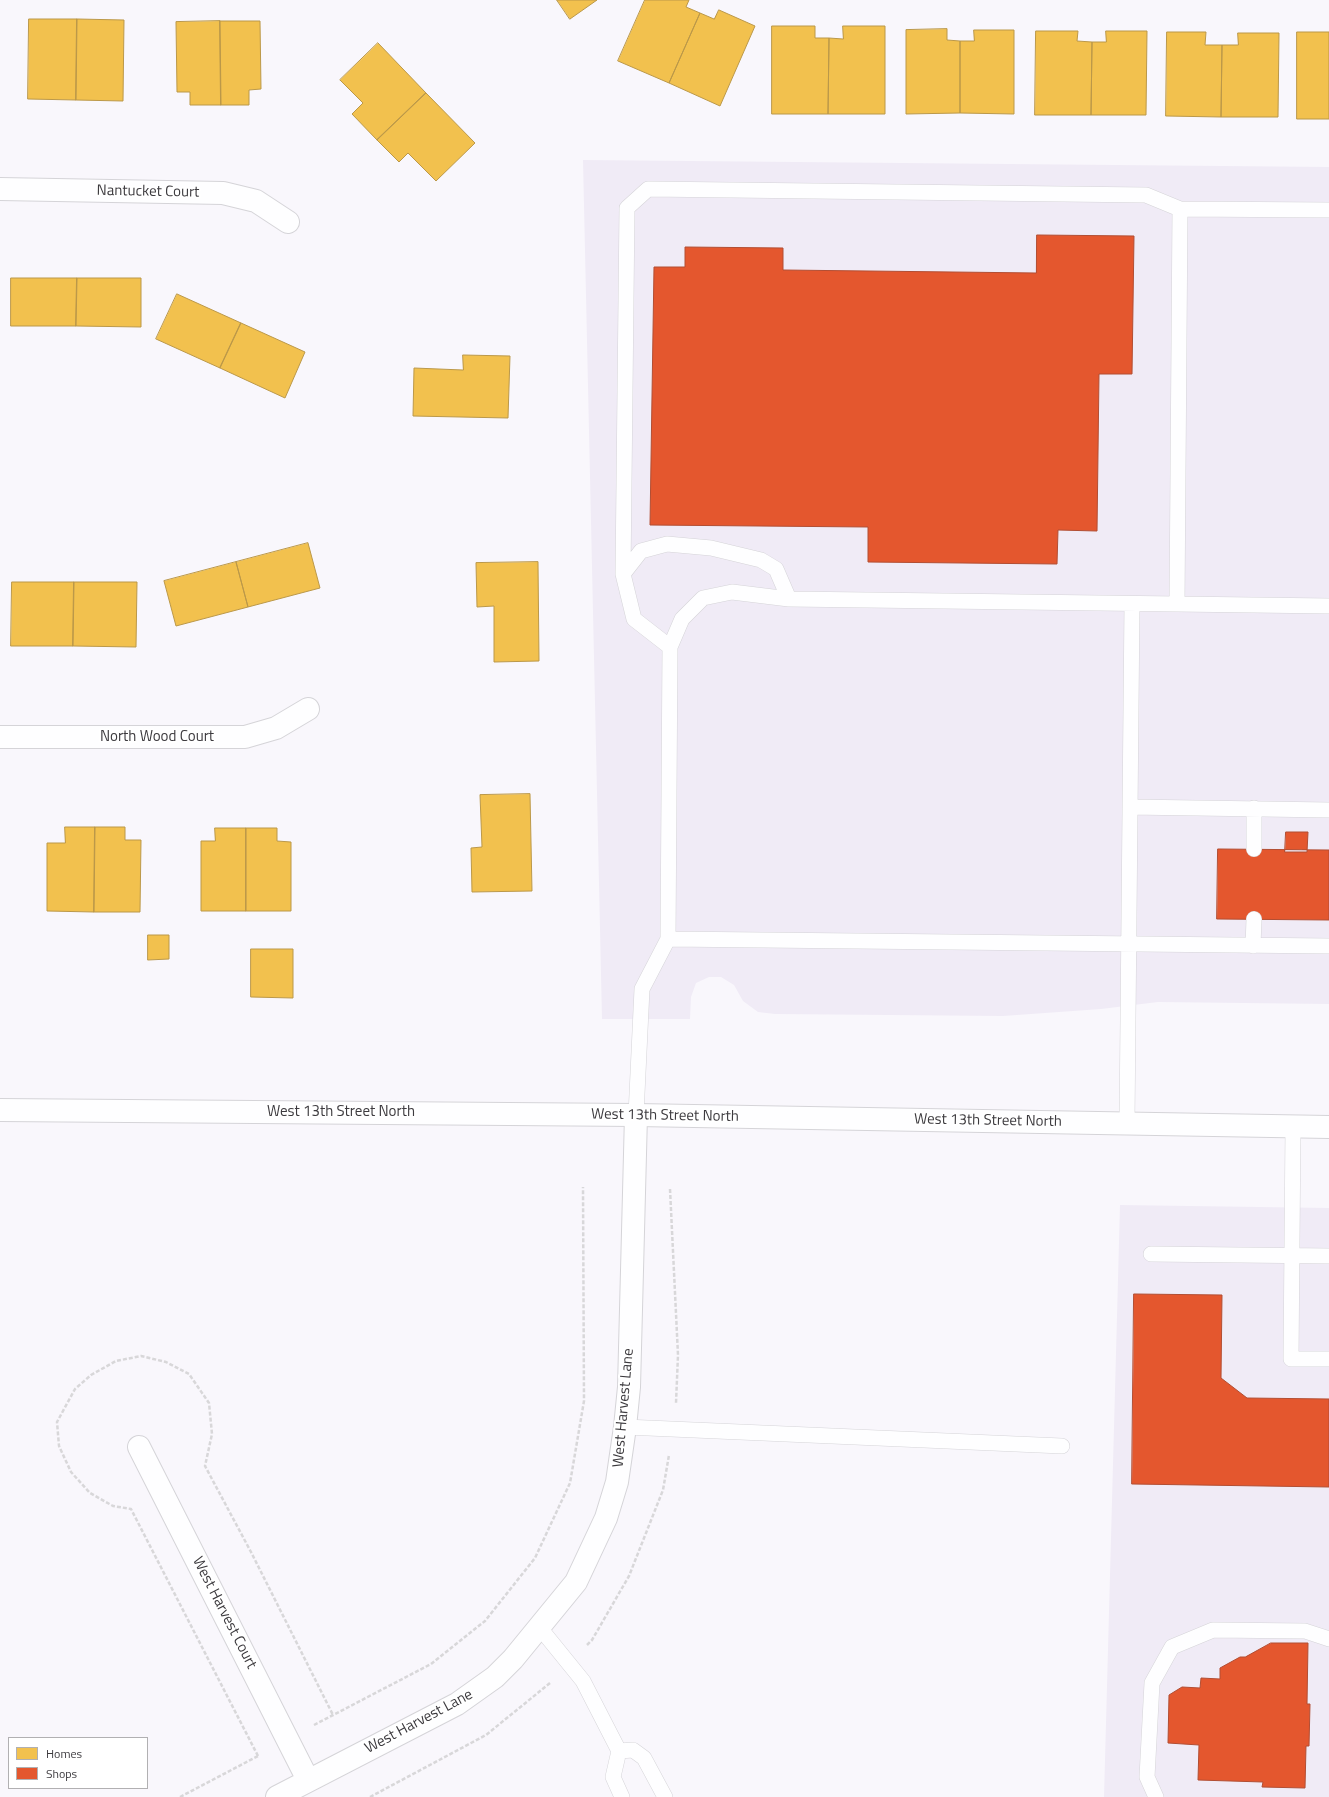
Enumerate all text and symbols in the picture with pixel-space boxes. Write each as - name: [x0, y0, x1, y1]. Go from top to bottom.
- street label: Nantucket Court: [96, 182, 200, 202]
- street label: North Wood Court: [100, 728, 214, 746]
- street label: West 13th Street North: [267, 1103, 415, 1121]
- street label: West 13th Street North: [591, 1106, 739, 1126]
- street label: West 13th Street North: [914, 1111, 1062, 1131]
- street label: West Harvest Lane: [610, 1348, 638, 1468]
- street label: West Harvest Court: [188, 1554, 260, 1672]
- street label: West Harvest Lane: [362, 1686, 476, 1758]
- legend: [8, 1737, 148, 1789]
- text: Homes: [46, 1744, 82, 1763]
- text: Shops: [46, 1764, 77, 1783]

